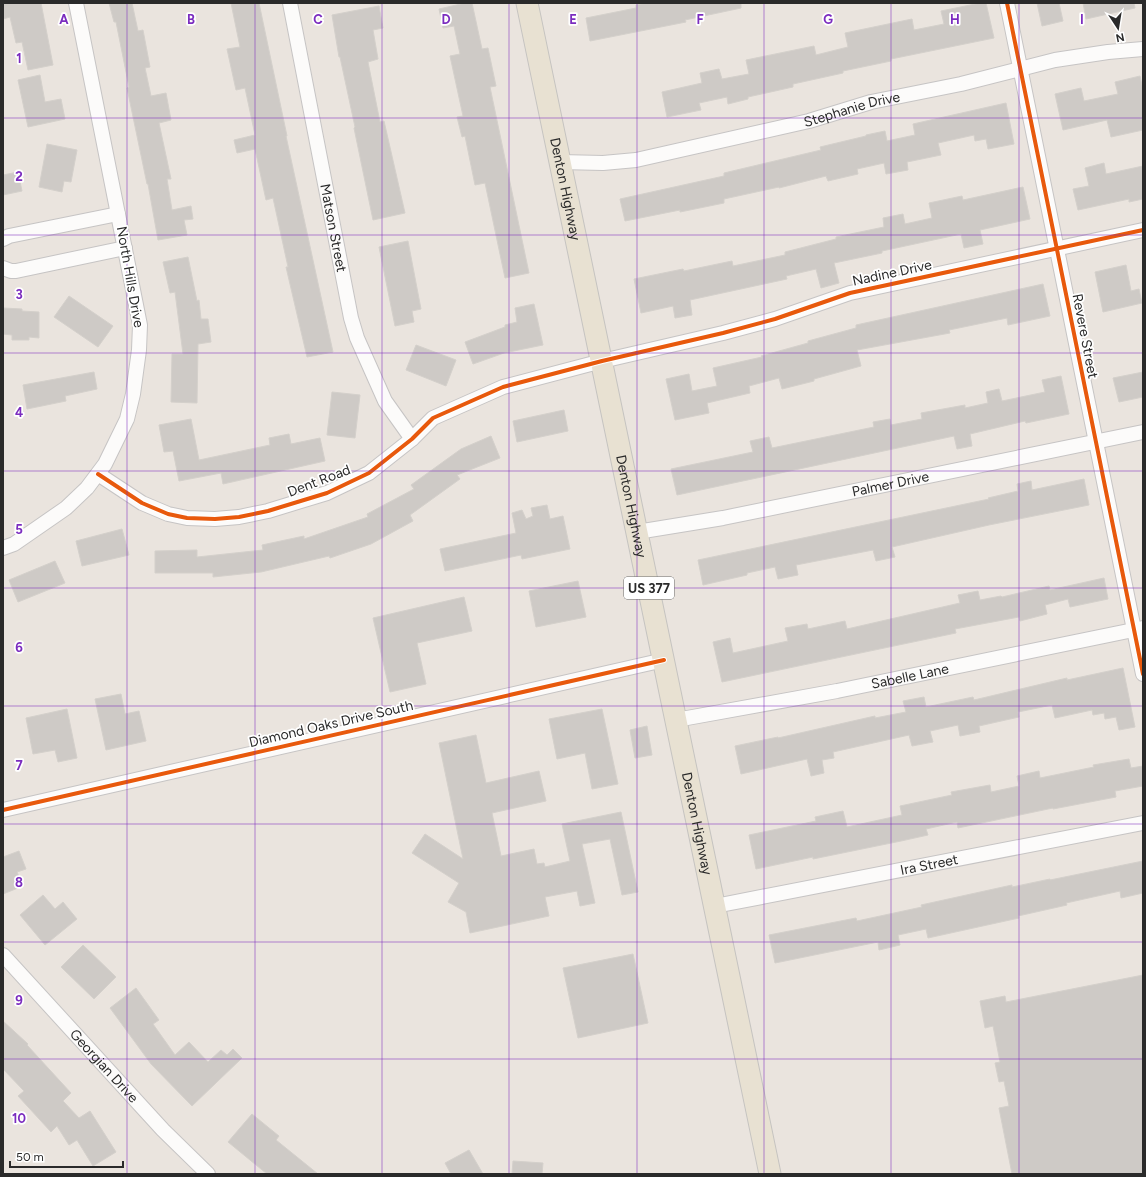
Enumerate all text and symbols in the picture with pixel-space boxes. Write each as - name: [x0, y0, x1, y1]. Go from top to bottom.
- north arrow: [1098, 8, 1138, 48]
- text: A: [59, 12, 69, 27]
- text: B: [187, 12, 195, 27]
- text: C: [313, 12, 323, 27]
- text: D: [441, 12, 451, 27]
- text: E: [569, 12, 577, 27]
- text: F: [696, 12, 704, 27]
- text: G: [823, 12, 833, 27]
- text: H: [950, 12, 960, 27]
- text: I: [1080, 12, 1084, 27]
- text: N: [1114, 30, 1125, 45]
- text: 1: [16, 51, 22, 66]
- street label: Stephanie Drive: [802, 88, 902, 130]
- street label: Denton Highway: [547, 136, 585, 243]
- text: 2: [15, 169, 23, 184]
- street label: Matson Street: [317, 182, 350, 273]
- street label: North Hills Drive: [113, 225, 147, 329]
- street label: Nadine Drive: [851, 256, 934, 290]
- text: 3: [15, 287, 23, 302]
- street label: Revere Street: [1068, 292, 1102, 380]
- text: 4: [15, 405, 23, 420]
- street label: Denton Highway: [612, 453, 651, 560]
- street label: Dent Road: [285, 461, 353, 501]
- street label: Palmer Drive: [850, 467, 931, 500]
- text: 5: [15, 522, 23, 537]
- road number: US 377: [624, 577, 674, 599]
- text: 6: [15, 640, 23, 655]
- street label: Sabelle Lane: [870, 660, 951, 692]
- street label: Diamond Oaks Drive South: [247, 697, 415, 751]
- text: 7: [15, 758, 23, 773]
- street label: Denton Highway: [678, 771, 716, 877]
- street label: Ira Street: [899, 851, 959, 878]
- text: 8: [15, 875, 23, 890]
- text: 9: [15, 993, 23, 1008]
- street label: Georgian Drive: [66, 1025, 142, 1106]
- text: 10: [12, 1111, 26, 1126]
- scale bar: [10, 1143, 123, 1169]
- text: 50 m: [16, 1150, 44, 1164]

